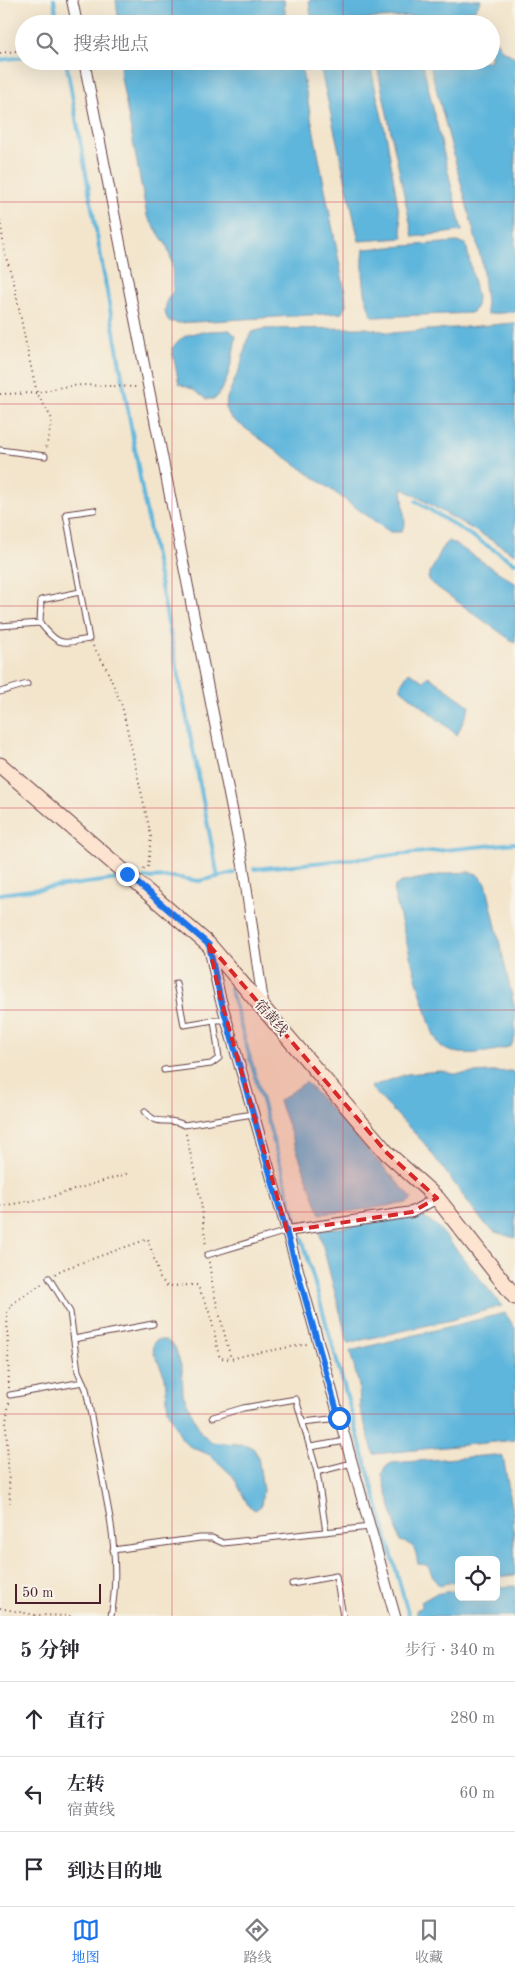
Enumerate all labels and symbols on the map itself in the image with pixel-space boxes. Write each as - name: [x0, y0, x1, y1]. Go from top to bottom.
- route end: [116, 863, 139, 886]
- street label: 宿黄线: [252, 997, 291, 1038]
- route start: [328, 1407, 351, 1430]
- scale bar: [15, 1581, 101, 1604]

